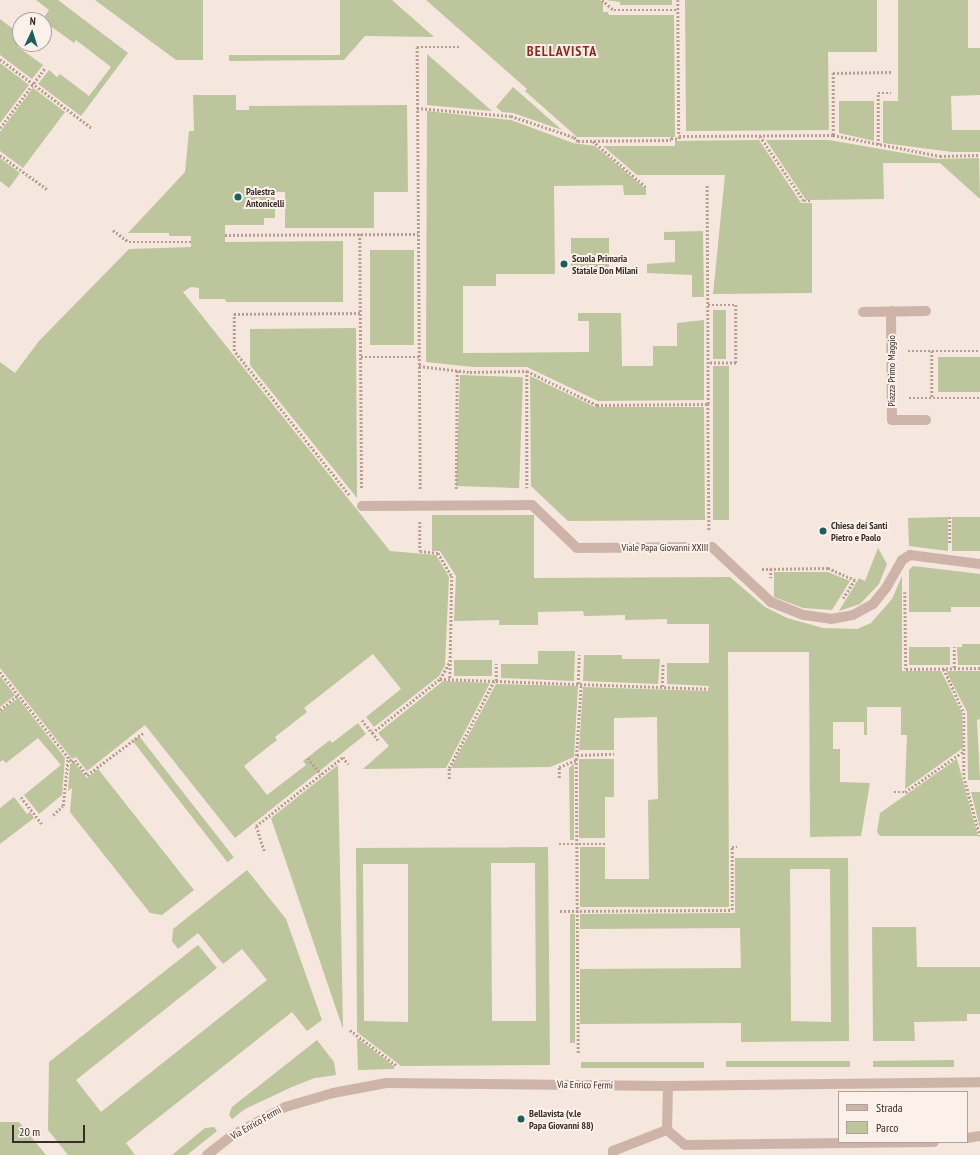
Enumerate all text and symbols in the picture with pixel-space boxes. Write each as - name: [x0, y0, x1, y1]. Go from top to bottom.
- north arrow: [12, 12, 52, 52]
- text: N: [29, 14, 36, 28]
- district label: BELLAVISTA: [527, 43, 597, 59]
- place label: Palestra Antonicelli: [246, 185, 284, 208]
- marker: Palestra Antonicelli: [233, 192, 243, 202]
- place label: Scuola Primaria Statale Don Milani: [572, 252, 638, 276]
- marker: Scuola Primaria Statale Don Milani: [559, 259, 569, 269]
- street label: Piazza Primo Maggio: [886, 335, 898, 407]
- place label: Chiesa dei Santi Pietro e Paolo: [831, 519, 887, 542]
- marker: Chiesa dei Santi Pietro e Paolo: [818, 526, 828, 536]
- street label: Viale Papa Giovanni XXIII: [621, 542, 709, 554]
- street label: Via Enrico Fermi: [557, 1079, 613, 1091]
- legend: [838, 1091, 968, 1143]
- text: Strada: [876, 1100, 903, 1115]
- street label: Via Enrico Fermi: [229, 1104, 283, 1142]
- place label: Bellavista (v.le Papa Giovanni 88): [529, 1107, 594, 1130]
- marker: Bellavista (v.le Papa Giovanni 88): [516, 1114, 526, 1124]
- scale bar: [14, 1117, 87, 1143]
- text: Parco: [876, 1120, 898, 1135]
- text: 20 m: [19, 1124, 40, 1139]

